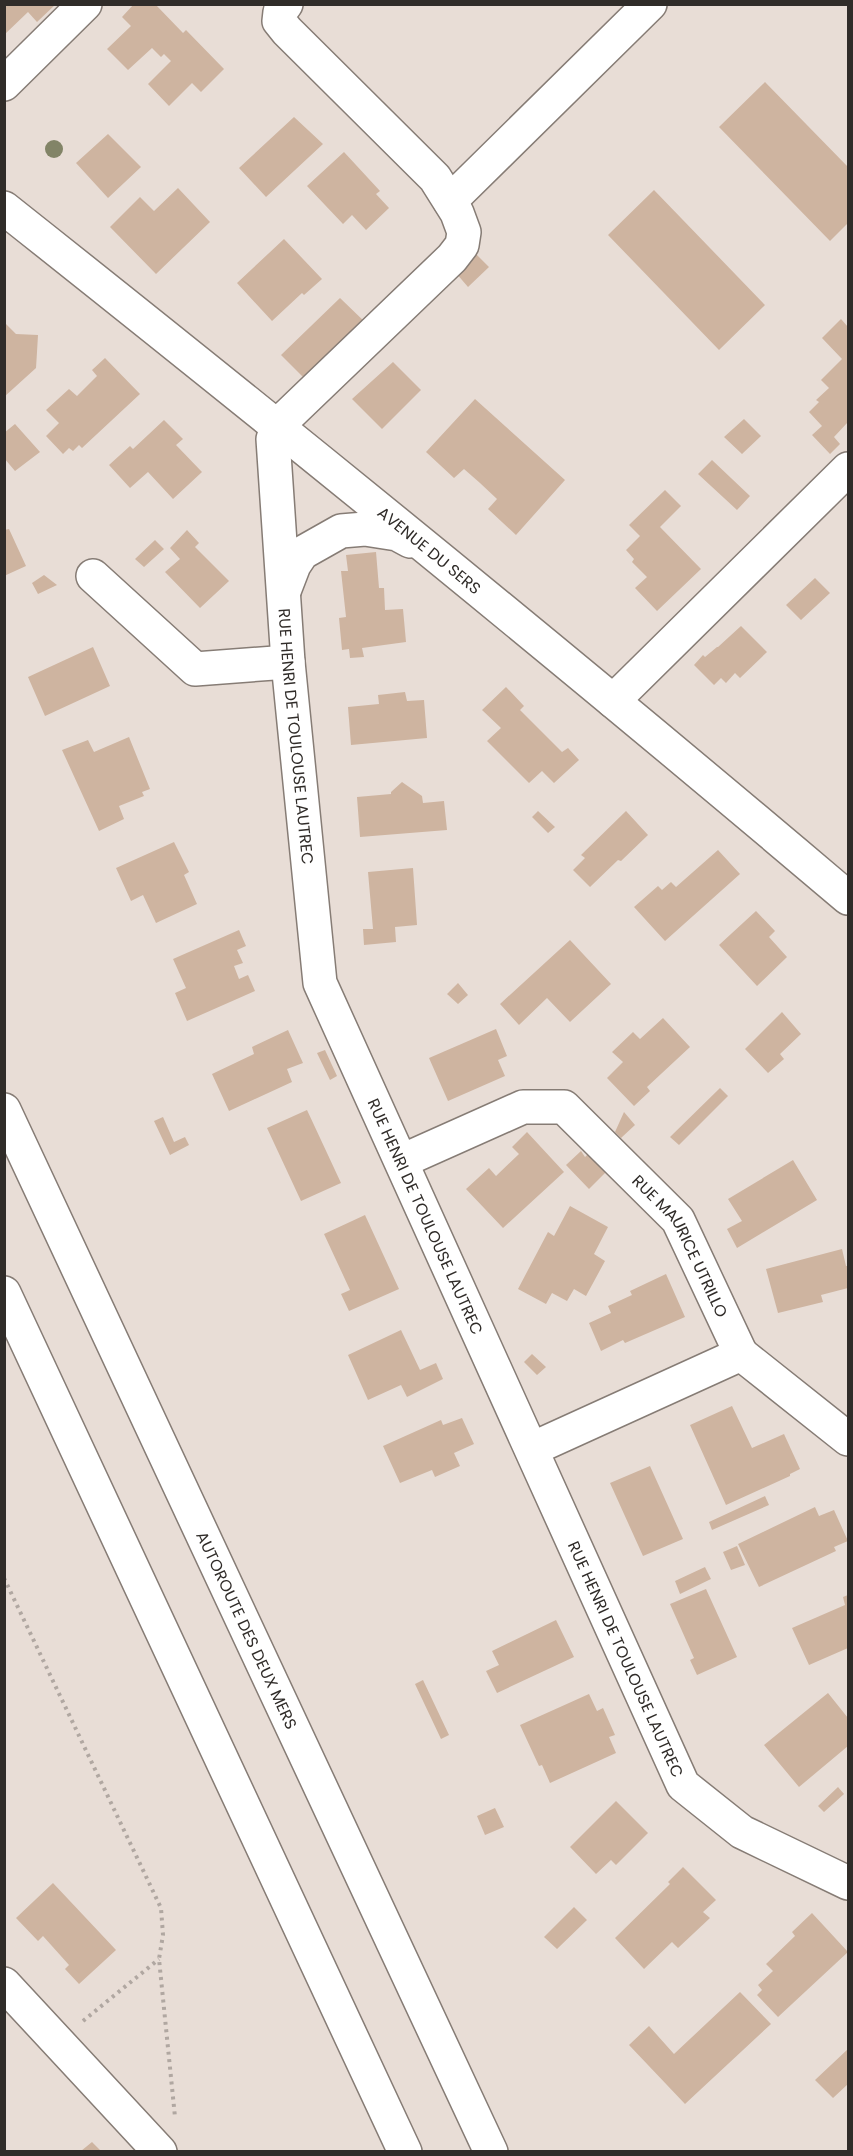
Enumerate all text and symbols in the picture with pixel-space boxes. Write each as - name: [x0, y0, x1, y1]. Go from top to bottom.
- street label: AVENUE DU SERS: [373, 501, 486, 599]
- street label: RUE HENRI DE TOULOUSE LAUTREC: [273, 608, 320, 866]
- street label: RUE HENRI DE TOULOUSE LAUTREC: [362, 1095, 489, 1338]
- street label: RUE MAURICE UTRILLO: [627, 1169, 734, 1321]
- street label: AUTOROUTE DES DEUX MERS: [191, 1527, 303, 1733]
- street label: RUE HENRI DE TOULOUSE LAUTREC: [563, 1537, 690, 1781]

